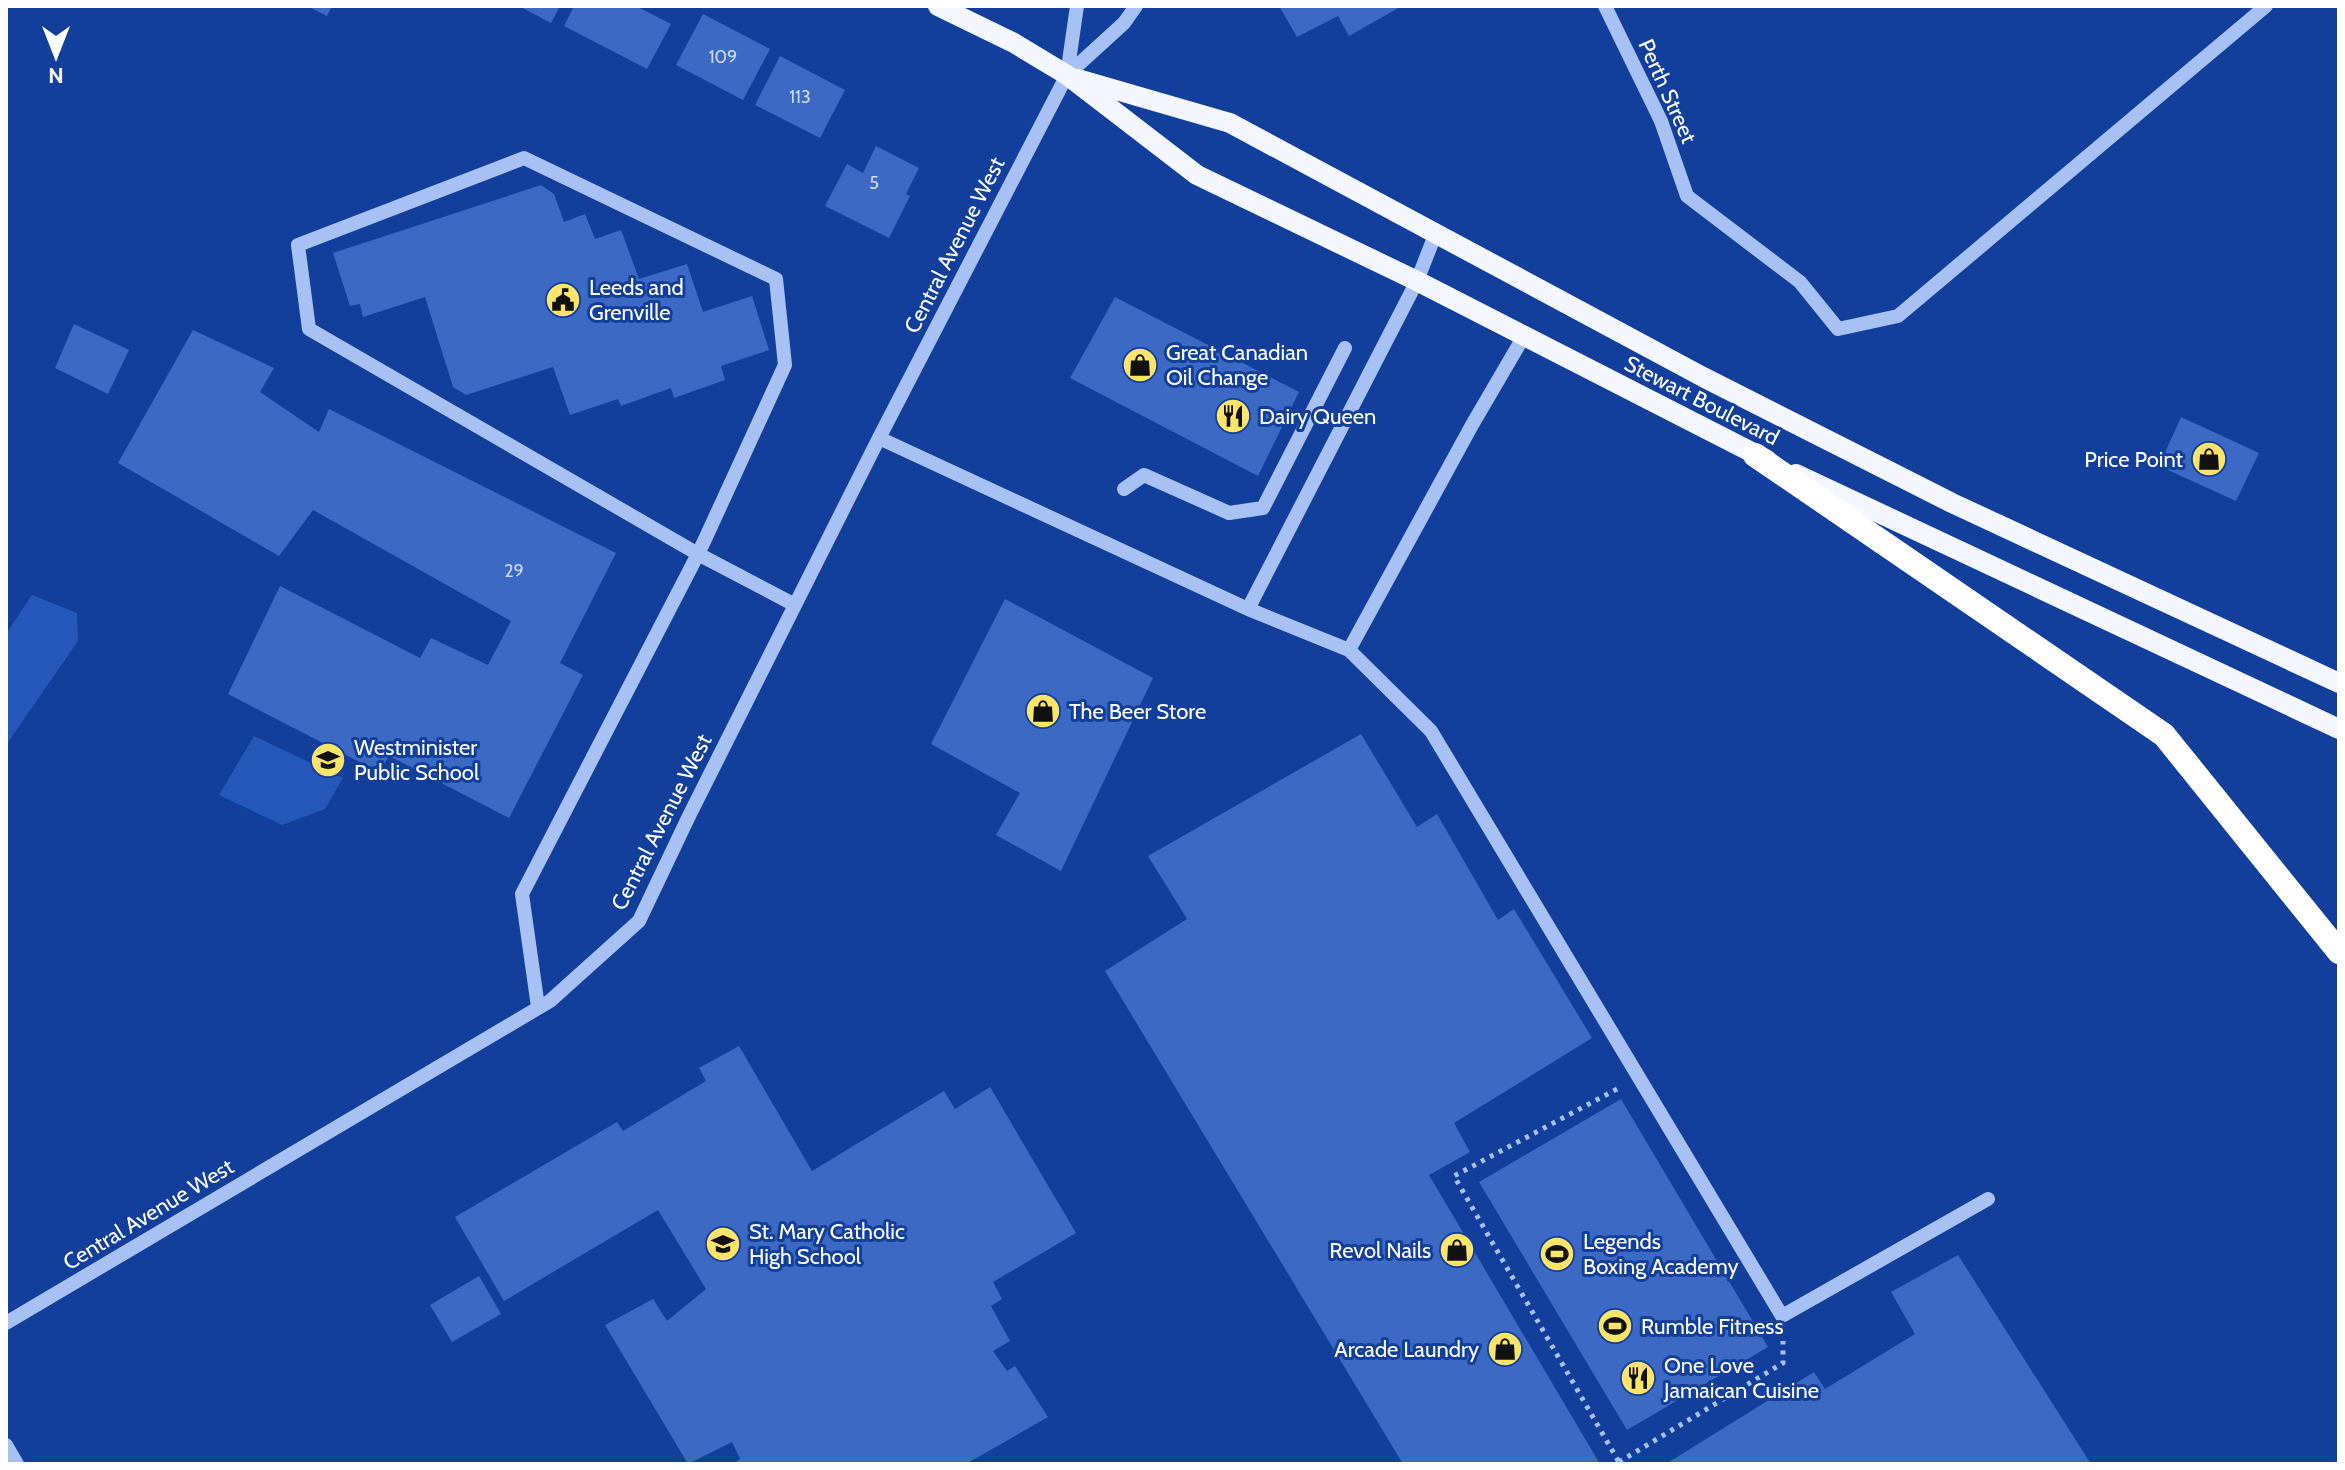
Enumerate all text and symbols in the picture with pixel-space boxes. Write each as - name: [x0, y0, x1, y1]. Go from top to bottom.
- north arrow: [16, 16, 96, 96]
- street label: Perth Street: [1633, 35, 1703, 148]
- house number: 109: [709, 46, 737, 68]
- text: N: [48, 62, 64, 89]
- house number: 113: [789, 86, 811, 108]
- street label: Central Avenue West: [898, 152, 1011, 338]
- house number: 5: [869, 172, 879, 194]
- place label: Leeds and Grenville: [589, 274, 684, 326]
- public building icon: Leeds and Grenville: [544, 281, 582, 319]
- place label: Great Canadian Oil Change: [1166, 339, 1308, 391]
- shop icon: Great Canadian Oil Change: [1121, 346, 1159, 384]
- street label: Stewart Boulevard: [1620, 350, 1784, 451]
- restaurant icon: Dairy Queen: [1214, 397, 1252, 435]
- place label: Dairy Queen: [1259, 403, 1376, 430]
- shop icon: Price Point: [2190, 440, 2228, 478]
- place label: Price Point: [2084, 446, 2184, 473]
- house number: 29: [504, 560, 524, 582]
- shop icon: The Beer Store: [1024, 692, 1062, 730]
- place label: The Beer Store: [1069, 698, 1206, 725]
- street label: Central Avenue West: [605, 729, 718, 915]
- place label: Westminister Public School: [354, 734, 480, 786]
- school or university icon: Westminister Public School: [309, 741, 347, 779]
- street label: Central Avenue West: [58, 1153, 239, 1276]
- place label: St. Mary Catholic High School: [749, 1218, 905, 1270]
- school or university icon: St. Mary Catholic High School: [704, 1225, 742, 1263]
- place label: Legends Boxing Academy: [1583, 1228, 1739, 1280]
- shop icon: Revol Nails: [1438, 1231, 1476, 1269]
- sports icon: Legends Boxing Academy: [1538, 1235, 1576, 1273]
- place label: Revol Nails: [1329, 1237, 1431, 1264]
- sports icon: Rumble Fitness: [1596, 1307, 1634, 1345]
- place label: Rumble Fitness: [1641, 1313, 1784, 1340]
- shop icon: Arcade Laundry: [1486, 1330, 1524, 1368]
- place label: Arcade Laundry: [1334, 1336, 1479, 1363]
- place label: One Love Jamaican Cuisine: [1663, 1352, 1819, 1404]
- restaurant icon: One Love Jamaican Cuisine: [1619, 1359, 1657, 1397]

